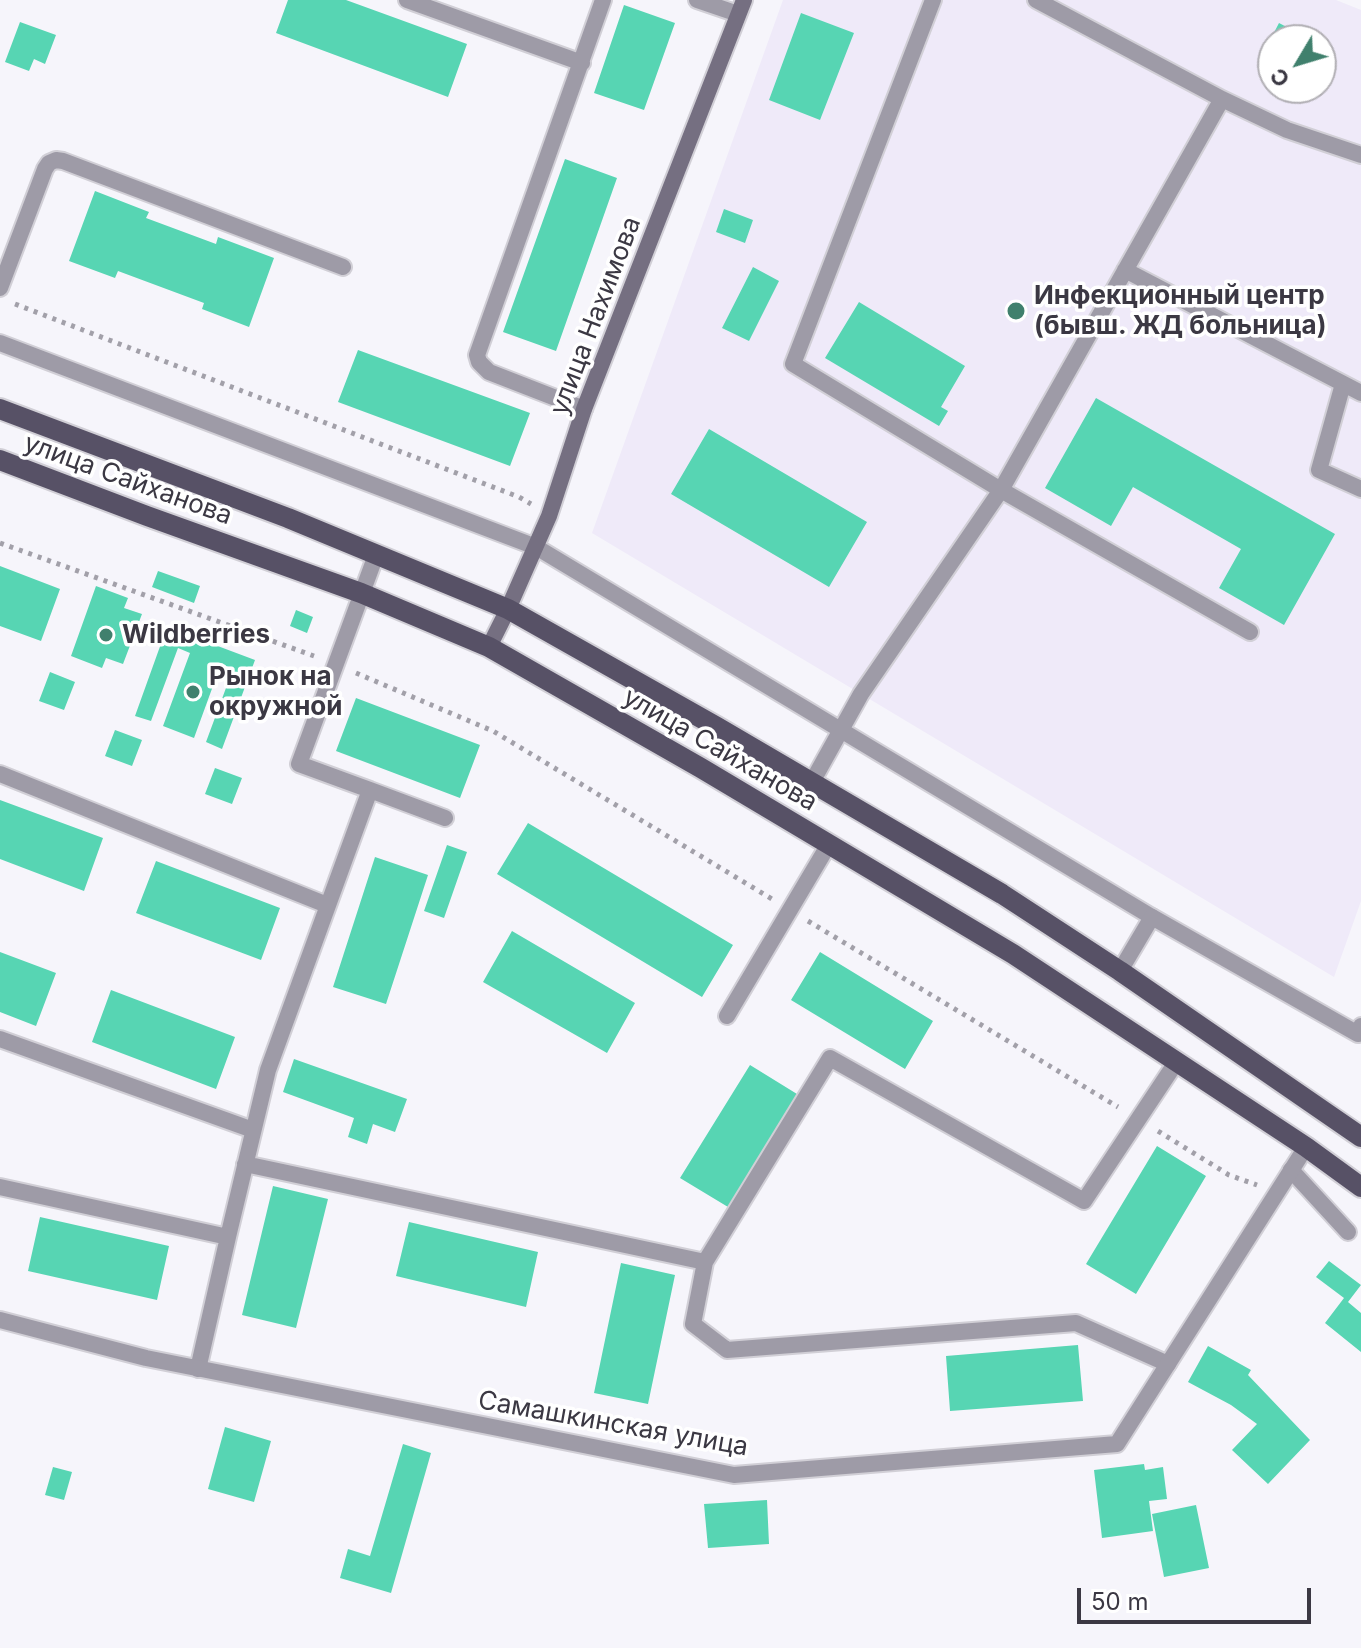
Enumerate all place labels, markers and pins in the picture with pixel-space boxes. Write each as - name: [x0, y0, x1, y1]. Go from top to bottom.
- place label: Инфекционный центр (бывш. ЖД больница): [1034, 280, 1327, 342]
- marker: Инфекционный центр (бывш. ЖД больница): [1005, 300, 1027, 322]
- place label: Wildberries: [122, 619, 270, 651]
- marker: Wildberries: [97, 626, 115, 644]
- place label: Рынок на окружной: [209, 661, 342, 722]
- marker: Рынок на окружной: [184, 683, 202, 701]

